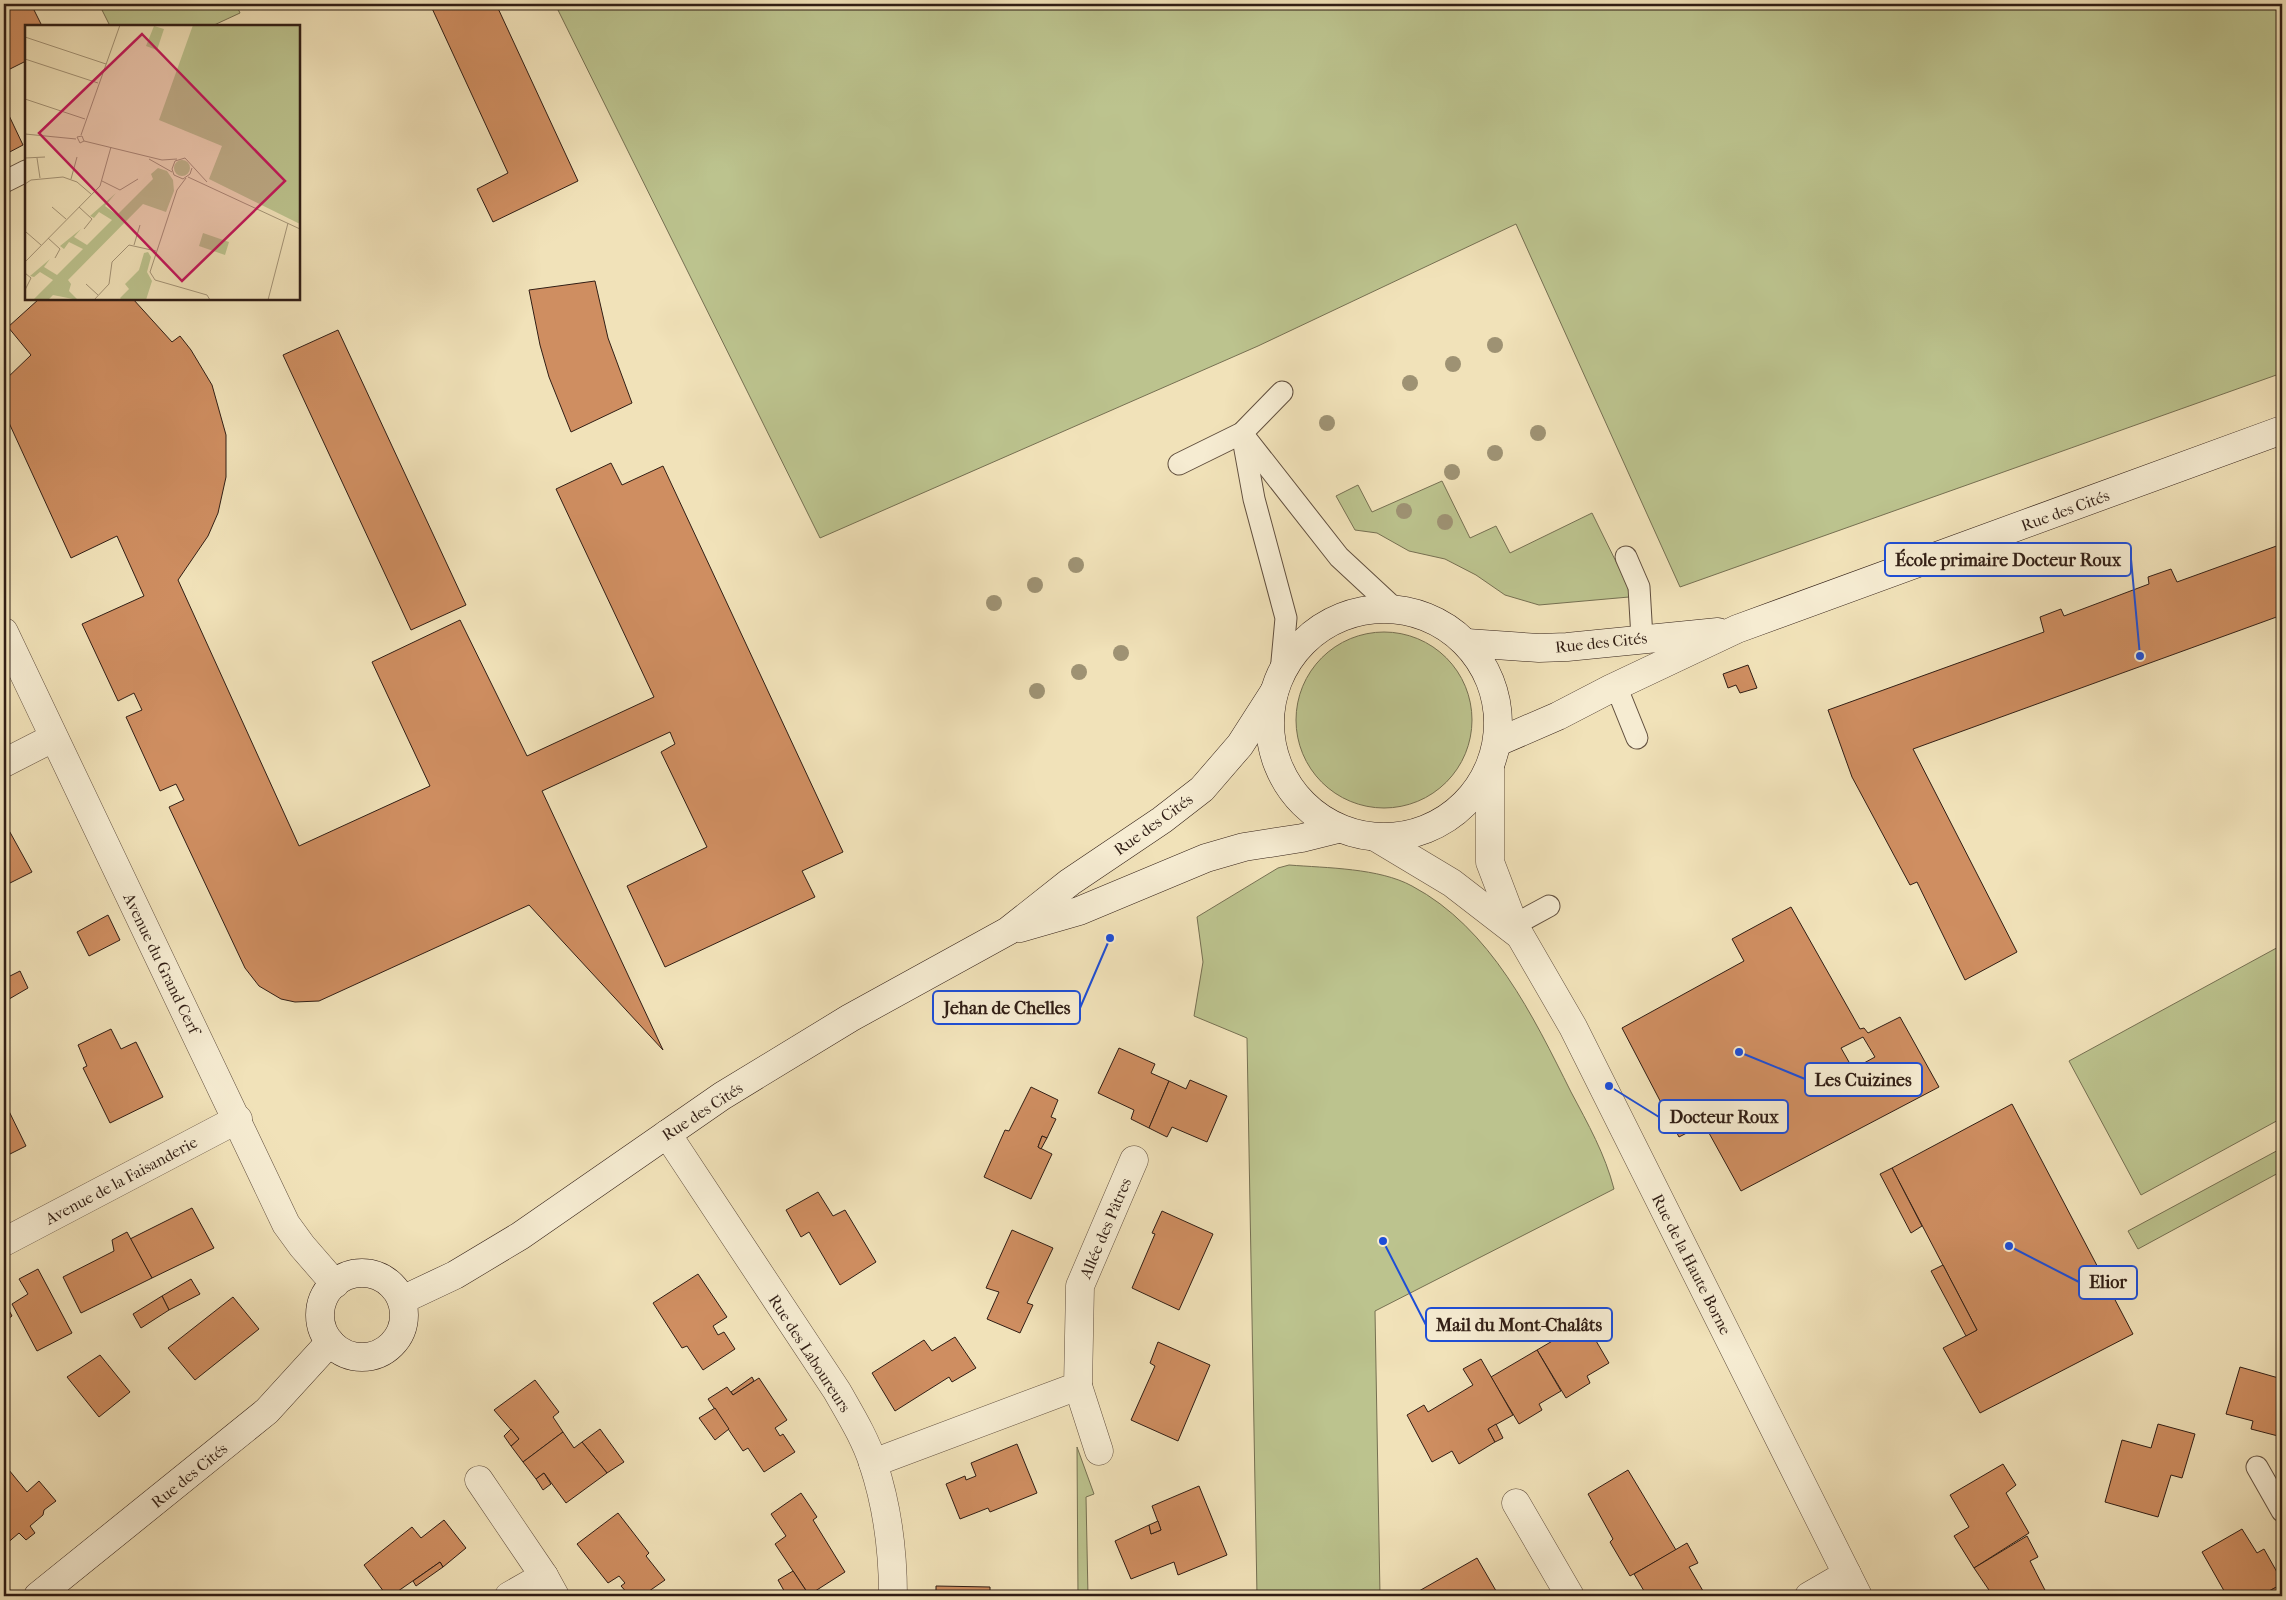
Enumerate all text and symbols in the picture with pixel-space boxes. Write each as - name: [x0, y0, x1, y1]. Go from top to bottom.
- inset map: [25, 25, 300, 300]
- street label: Rue des Cités: [2018, 486, 2112, 535]
- callout: École primaire Docteur Roux: [1885, 543, 2131, 576]
- text: École primaire Docteur Roux: [1895, 548, 2122, 571]
- street label: Rue des Cités: [1554, 628, 1648, 657]
- street label: Rue des Cités: [1110, 789, 1196, 859]
- street label: Avenue du Grand Cerf: [119, 889, 205, 1040]
- callout: Jehan de Chelles: [933, 991, 1080, 1024]
- text: Jehan de Chelles: [942, 998, 1071, 1019]
- callout: Les Cuizines: [1805, 1063, 1922, 1096]
- text: Les Cuizines: [1814, 1070, 1912, 1091]
- street label: Rue des Cités: [658, 1078, 746, 1145]
- callout: Docteur Roux: [1659, 1100, 1788, 1133]
- text: Docteur Roux: [1669, 1107, 1779, 1128]
- street label: Avenue de la Faisanderie: [41, 1132, 201, 1229]
- street label: Allée des Pâtres: [1075, 1175, 1135, 1282]
- street label: Rue de la Haute Borne: [1648, 1191, 1735, 1338]
- callout: Elior: [2079, 1266, 2137, 1299]
- text: Elior: [2089, 1272, 2127, 1293]
- street label: Rue des Laboureurs: [764, 1291, 855, 1416]
- callout: Mail du Mont-Chalâts: [1426, 1308, 1612, 1341]
- text: Mail du Mont-Chalâts: [1435, 1315, 1603, 1336]
- street label: Rue des Cités: [147, 1439, 231, 1512]

